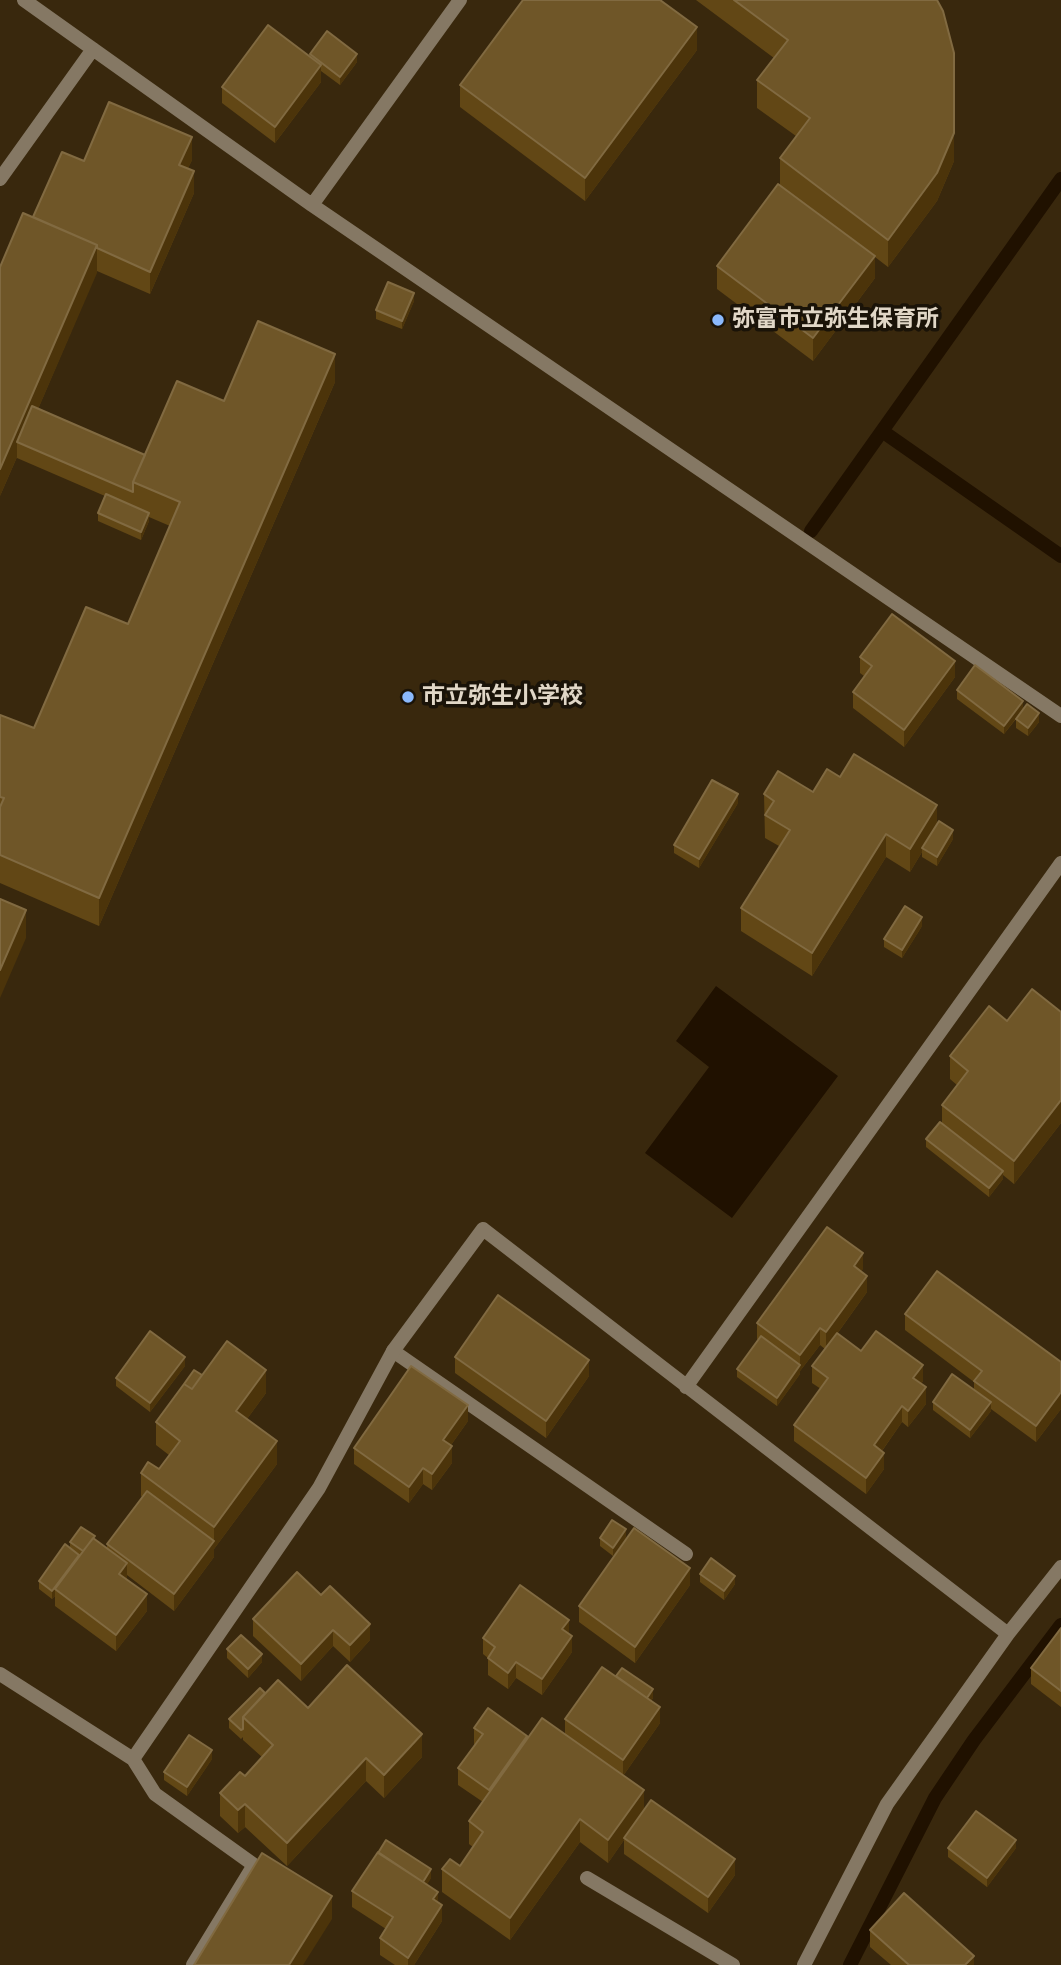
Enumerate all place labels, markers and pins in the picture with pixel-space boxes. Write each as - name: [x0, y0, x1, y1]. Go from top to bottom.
- place label: 弥富市立弥生保育所: [732, 306, 939, 334]
- marker: 弥富市立弥生保育所: [710, 312, 726, 328]
- place label: 市立弥生小学校: [422, 683, 583, 711]
- marker: 市立弥生小学校: [400, 689, 416, 705]

